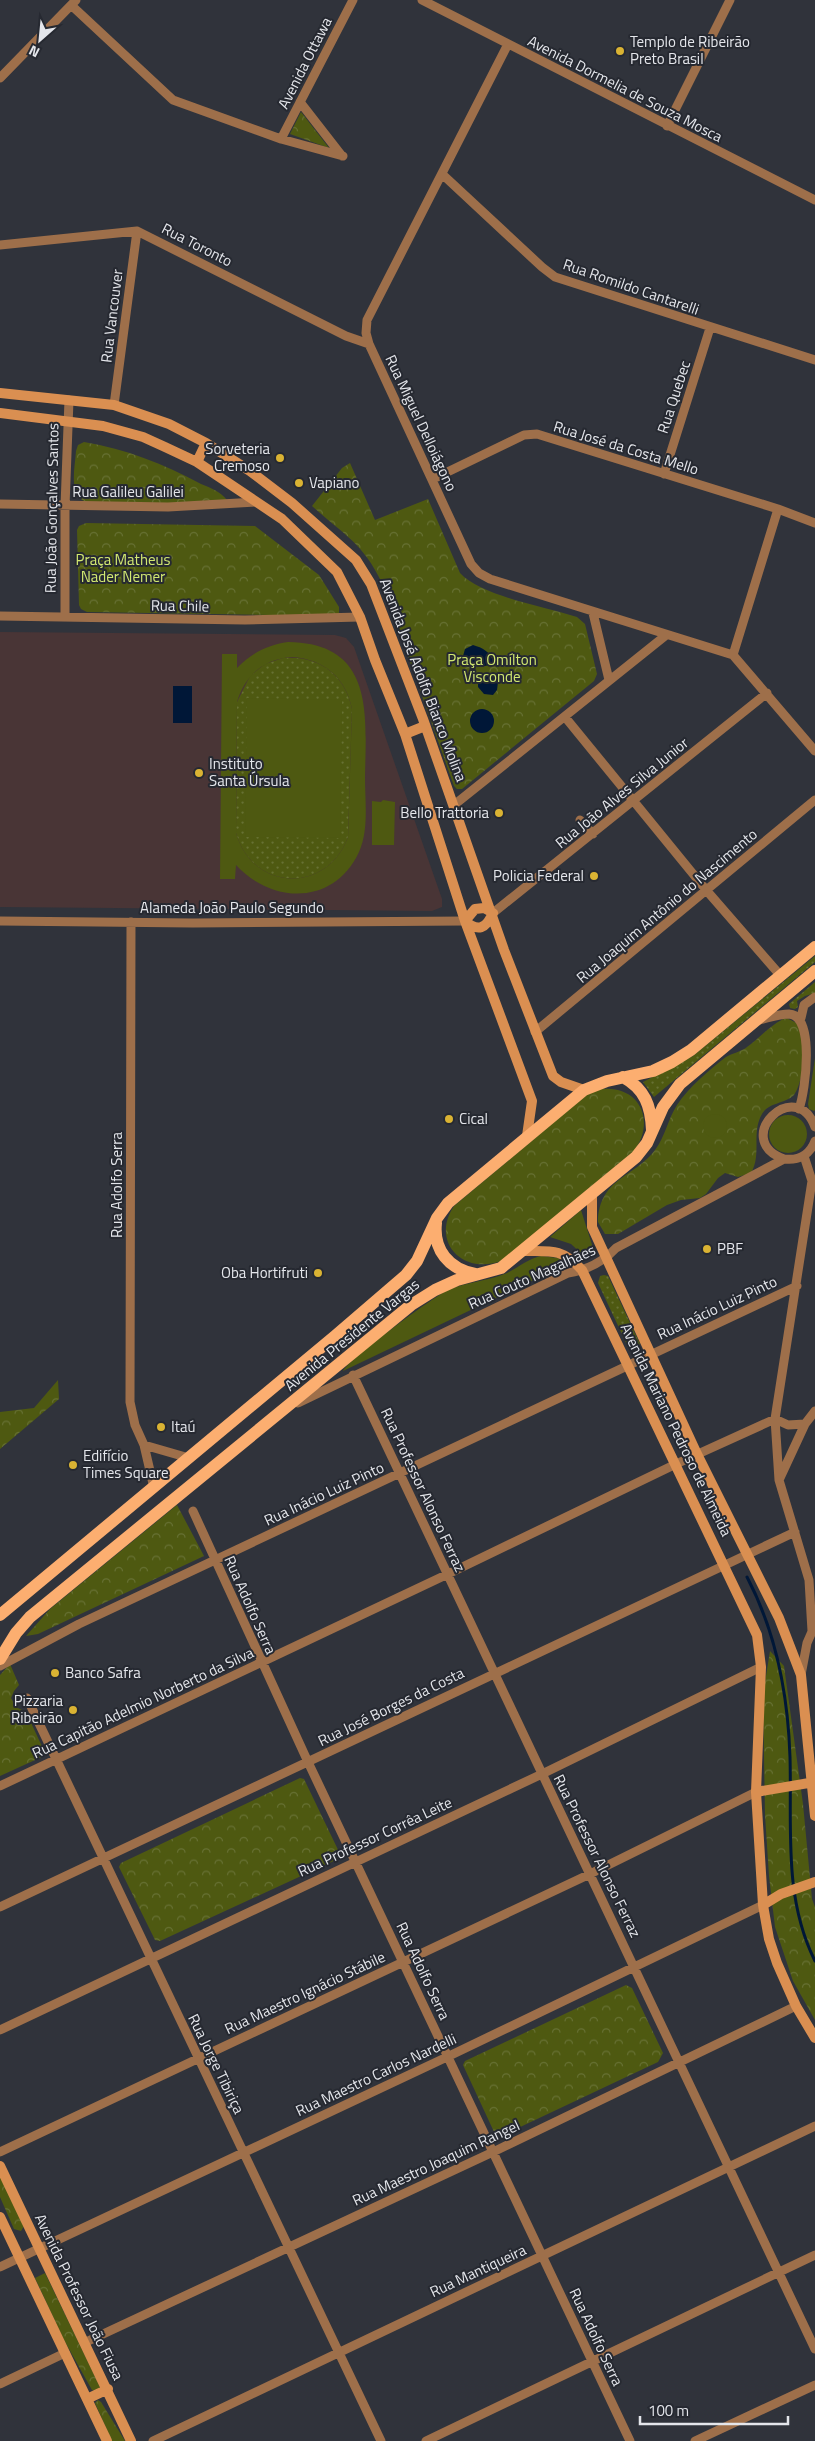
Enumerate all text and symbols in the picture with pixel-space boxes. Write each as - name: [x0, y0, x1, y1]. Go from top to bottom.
- street label: Avenida Ottawa: [272, 12, 338, 113]
- north arrow: [15, 15, 65, 65]
- street label: Avenida Dormelia de Souza Mosca: [524, 29, 727, 148]
- place label: Templo de Ribeirão Preto Brasil: [630, 30, 750, 70]
- text: N: [25, 40, 43, 64]
- marker: Templo de Ribeirão Preto Brasil: [614, 45, 626, 57]
- street label: Rua Toronto: [158, 217, 237, 272]
- street label: Rua Romildo Cantarelli: [560, 252, 702, 321]
- street label: Rua Vancouver: [94, 268, 129, 364]
- street label: Rua Miguel Delloiágono: [380, 351, 463, 495]
- street label: Rua Quebec: [651, 357, 696, 436]
- street label: Rua José da Costa Mello: [551, 414, 702, 481]
- street label: Rua João Gonçalves Santos: [39, 423, 64, 593]
- place label: Sorveteria Cremoso: [205, 437, 270, 477]
- marker: Sorveteria Cremoso: [274, 452, 286, 464]
- place label: Vapiano: [309, 471, 360, 494]
- marker: Vapiano: [293, 477, 305, 489]
- street label: Rua Galileu Galilei: [72, 480, 184, 503]
- park label: Praça Matheus Nader Nemer: [76, 548, 170, 588]
- street label: Avenida José Adolfo Bianco Molina: [374, 575, 473, 785]
- street label: Rua Chile: [151, 593, 209, 618]
- park label: Praça Omílton Visconde: [447, 648, 537, 688]
- street label: Rua João Alves Silva Junior: [550, 732, 693, 854]
- place label: Instituto Santa Úrsula: [209, 752, 290, 792]
- marker: Instituto Santa Úrsula: [193, 767, 205, 779]
- place label: Bello Trattoria: [400, 801, 489, 824]
- marker: Bello Trattoria: [493, 807, 505, 819]
- street label: Rua Joaquim Antônio do Nascimento: [571, 823, 762, 988]
- place label: Policia Federal: [493, 864, 584, 887]
- marker: Policia Federal: [588, 870, 600, 882]
- street label: Alameda João Paulo Segundo: [140, 896, 324, 919]
- place label: Cical: [459, 1107, 488, 1130]
- marker: Cical: [443, 1113, 455, 1125]
- street label: Rua Adolfo Serra: [105, 1132, 128, 1238]
- place label: PBF: [717, 1237, 743, 1260]
- street label: Rua Couto Magalhães: [464, 1238, 599, 1315]
- marker: PBF: [701, 1243, 713, 1255]
- place label: Oba Hortifruti: [221, 1261, 308, 1284]
- marker: Oba Hortifruti: [312, 1267, 324, 1279]
- street label: Rua Inácio Luiz Pinto: [653, 1270, 781, 1345]
- street label: Avenida Presidente Vargas: [279, 1273, 424, 1396]
- street label: Avenida Mariano Pedroso de Almeida: [615, 1319, 738, 1541]
- street label: Rua Professor Alonso Ferraz: [375, 1404, 472, 1576]
- place label: Itaú: [171, 1415, 195, 1438]
- marker: Itaú: [155, 1421, 167, 1433]
- place label: Edifício Times Square: [83, 1444, 169, 1484]
- street label: Rua Inácio Luiz Pinto: [260, 1456, 388, 1531]
- marker: Edifício Times Square: [67, 1459, 79, 1471]
- street label: Rua Adolfo Serra: [218, 1552, 283, 1658]
- street label: Rua Capitão Adelmio Norberto da Silva: [28, 1641, 258, 1764]
- place label: Banco Safra: [65, 1661, 141, 1684]
- street label: Rua José Borges da Costa: [314, 1661, 468, 1752]
- marker: Banco Safra: [49, 1667, 61, 1679]
- place label: Pizzaria Ribeirão: [11, 1689, 63, 1729]
- marker: Pizzaria Ribeirão: [67, 1704, 79, 1716]
- street label: Rua Professor Alonso Ferraz: [548, 1770, 647, 1941]
- street label: Rua Professor Corrêa Leite: [294, 1791, 456, 1882]
- street label: Rua Adolfo Serra: [391, 1918, 456, 2024]
- street label: Rua Maestro Ignácio Stábile: [221, 1945, 389, 2040]
- street label: Rua Jorge Tibiriça: [182, 2010, 251, 2118]
- street label: Rua Maestro Carlos Nardelli: [292, 2027, 460, 2122]
- street label: Rua Maestro Joaquim Rangel: [348, 2114, 523, 2212]
- street label: Avenida Professor João Fiusa: [29, 2210, 130, 2384]
- street label: Rua Mantiqueira: [426, 2238, 530, 2303]
- street label: Rua Adolfo Serra: [564, 2284, 629, 2390]
- scale bar: [640, 2394, 788, 2426]
- text: 100 m: [648, 2399, 689, 2422]

